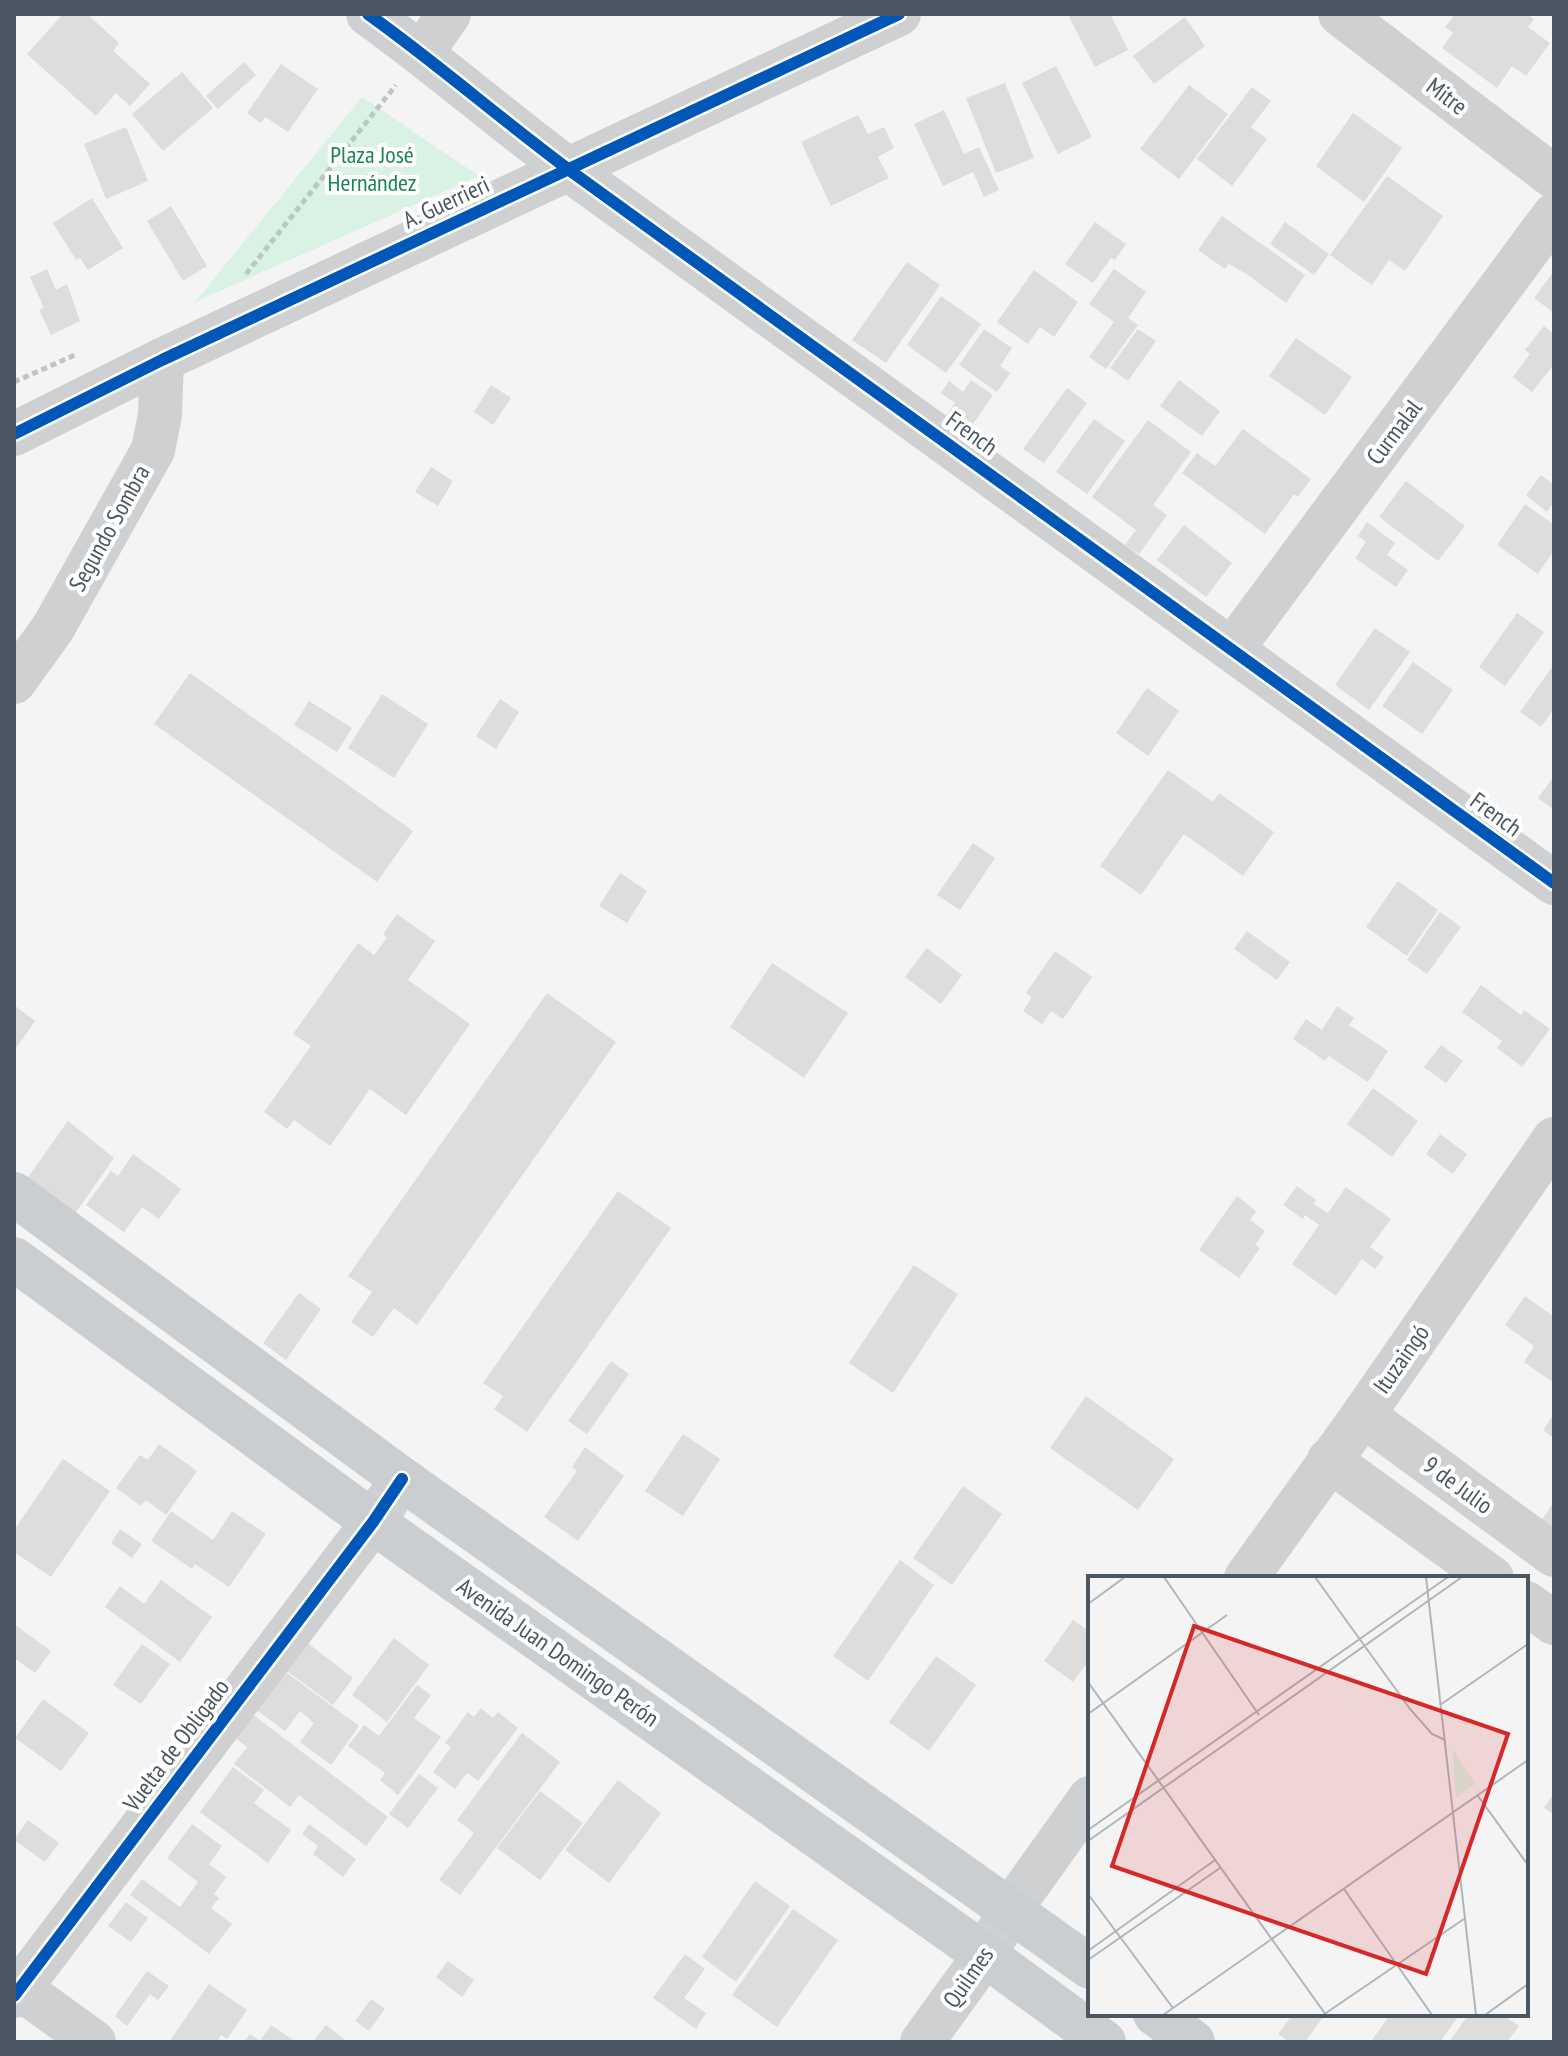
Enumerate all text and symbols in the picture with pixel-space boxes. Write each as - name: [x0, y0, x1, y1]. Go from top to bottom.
- street label: Mitre: [1420, 71, 1474, 121]
- park label: Plaza José Hernández: [328, 139, 416, 198]
- street label: A. Guerrieri: [398, 169, 494, 235]
- street label: Curmalal: [1359, 393, 1429, 471]
- street label: French: [940, 404, 1004, 462]
- street label: Segundo Sombra: [62, 459, 156, 597]
- street label: French: [1464, 785, 1528, 843]
- street label: Ituzaingó: [1366, 1318, 1436, 1400]
- street label: 9 de Julio: [1417, 1449, 1499, 1521]
- street label: Avenida Juan Domingo Perón: [451, 1571, 665, 1733]
- inset map: [1088, 1576, 1528, 2016]
- street label: Vuelta de Obligado: [116, 1673, 236, 1818]
- street label: Quilmes: [936, 1940, 1000, 2014]

